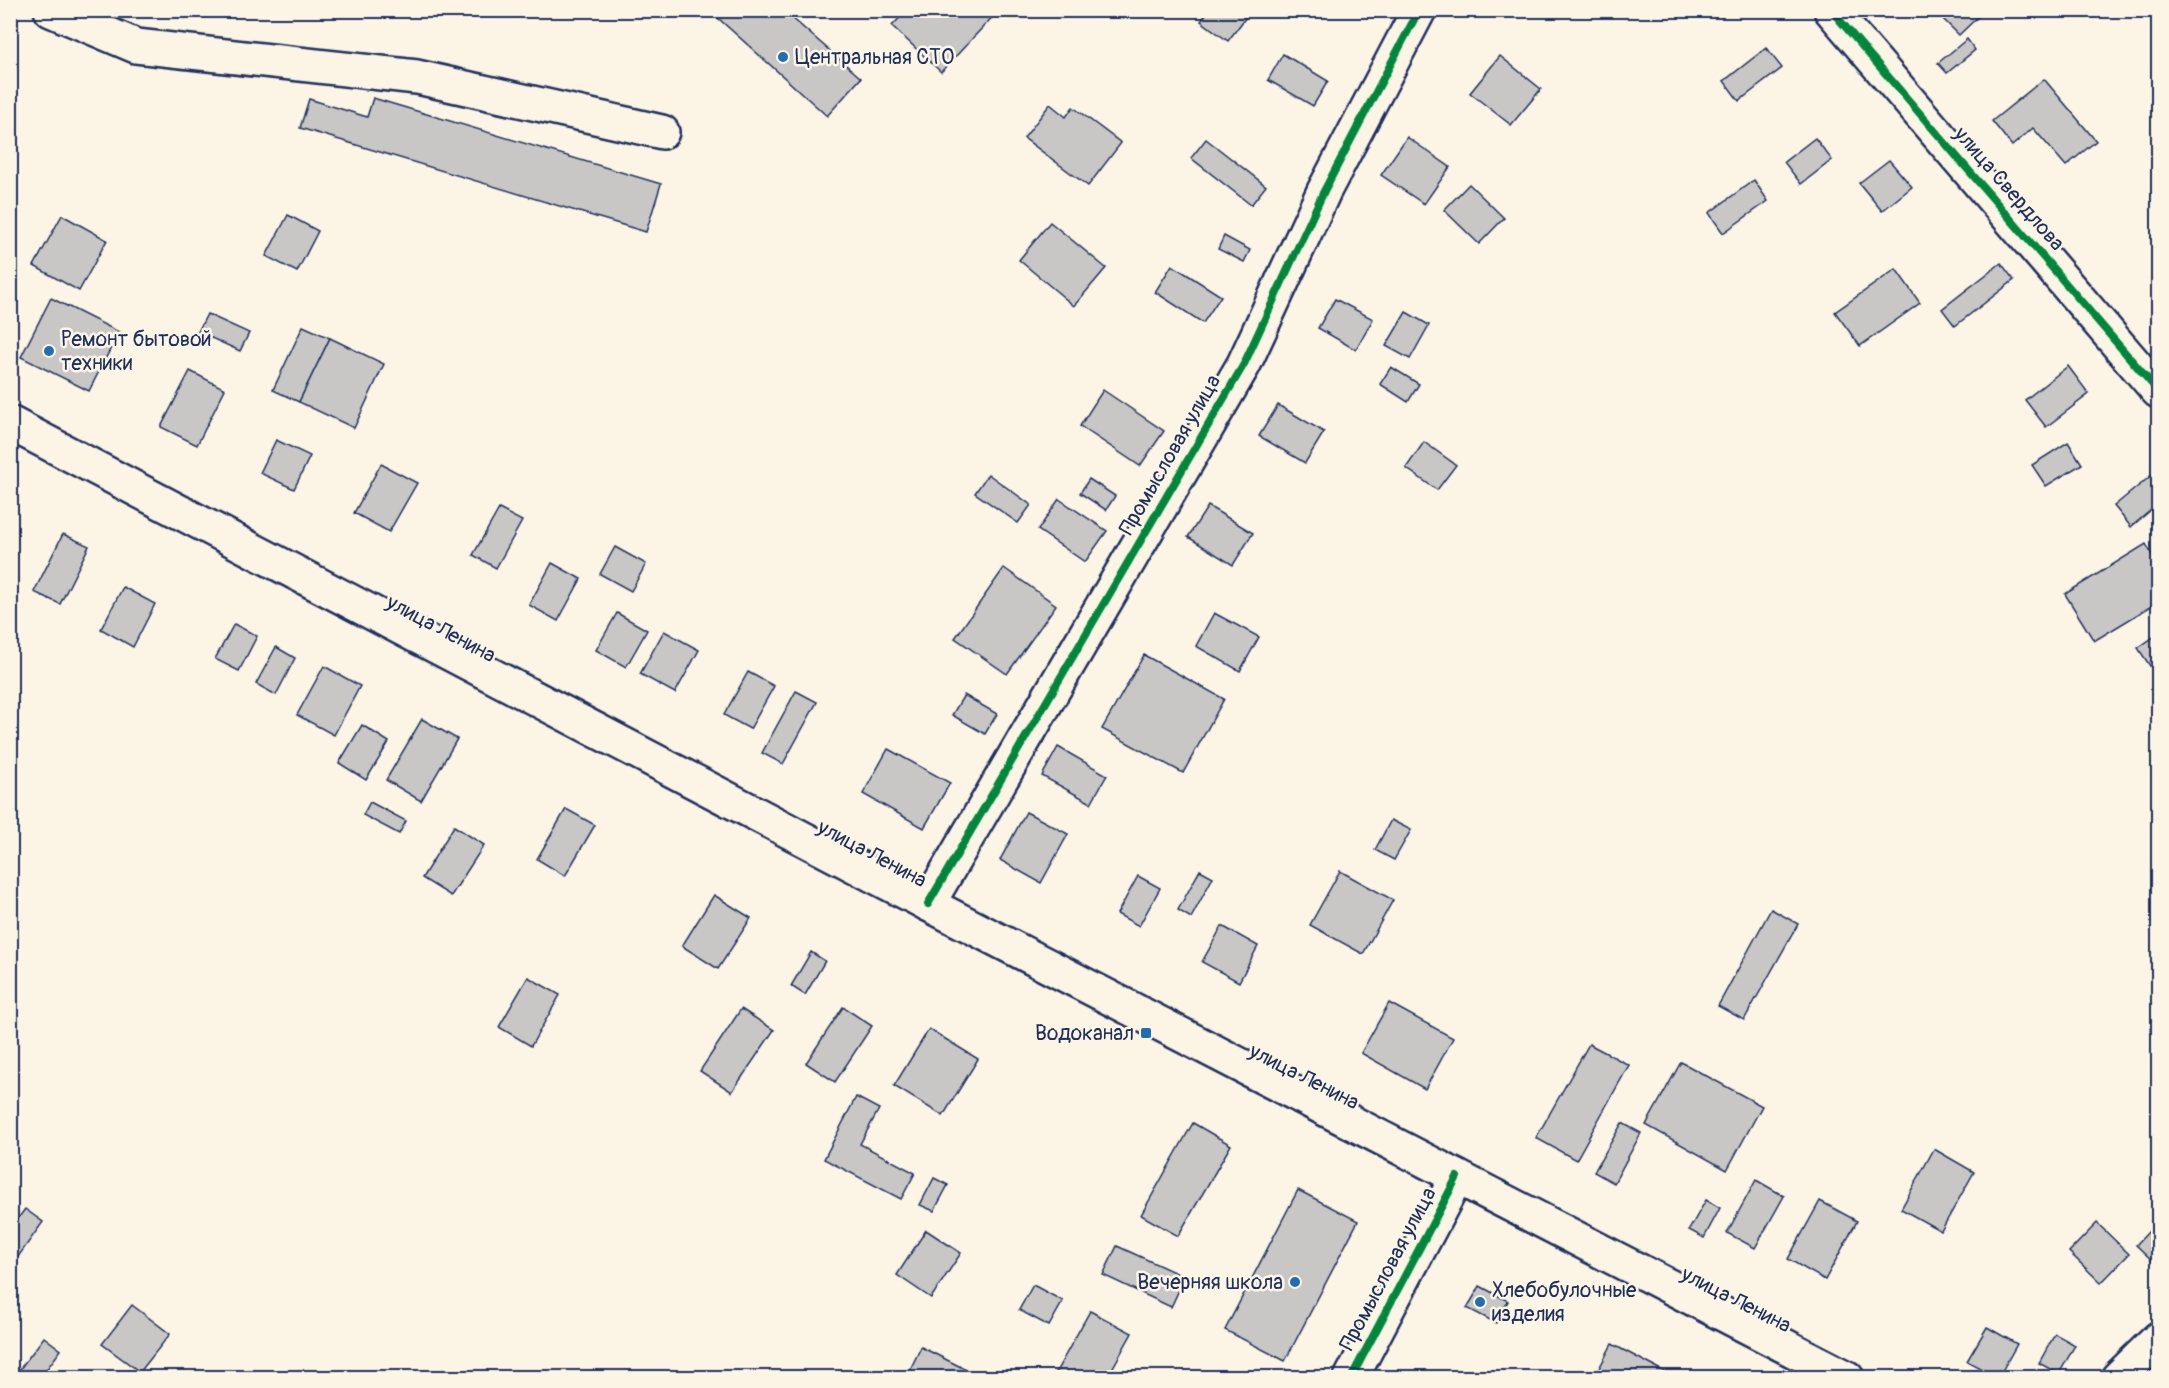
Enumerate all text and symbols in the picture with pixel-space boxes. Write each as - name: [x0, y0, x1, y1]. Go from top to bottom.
- place label: Центральная СТО: [795, 44, 954, 71]
- marker: Центральная СТО: [776, 50, 790, 64]
- street label: улица Свердлова: [1947, 121, 2070, 257]
- place label: Ремонт бытовой техники: [61, 326, 212, 377]
- marker: Ремонт бытовой техники: [42, 344, 56, 358]
- street label: Промысловая улица: [1113, 370, 1227, 540]
- street label: улица Ленина: [381, 588, 500, 669]
- street label: улица Ленина: [812, 813, 931, 894]
- place label: Водоканал: [1035, 1020, 1134, 1047]
- marker: Водоканал: [1139, 1026, 1153, 1040]
- street label: улица Ленина: [1244, 1037, 1364, 1116]
- street label: Промысловая улица: [1334, 1183, 1442, 1355]
- street label: улица Ленина: [1676, 1260, 1796, 1339]
- place label: Вечерняя школа: [1137, 1269, 1283, 1296]
- marker: Вечерняя школа: [1288, 1275, 1302, 1289]
- place label: Хлебобулочные изделия: [1492, 1277, 1637, 1328]
- marker: Хлебобулочные изделия: [1473, 1295, 1487, 1309]

